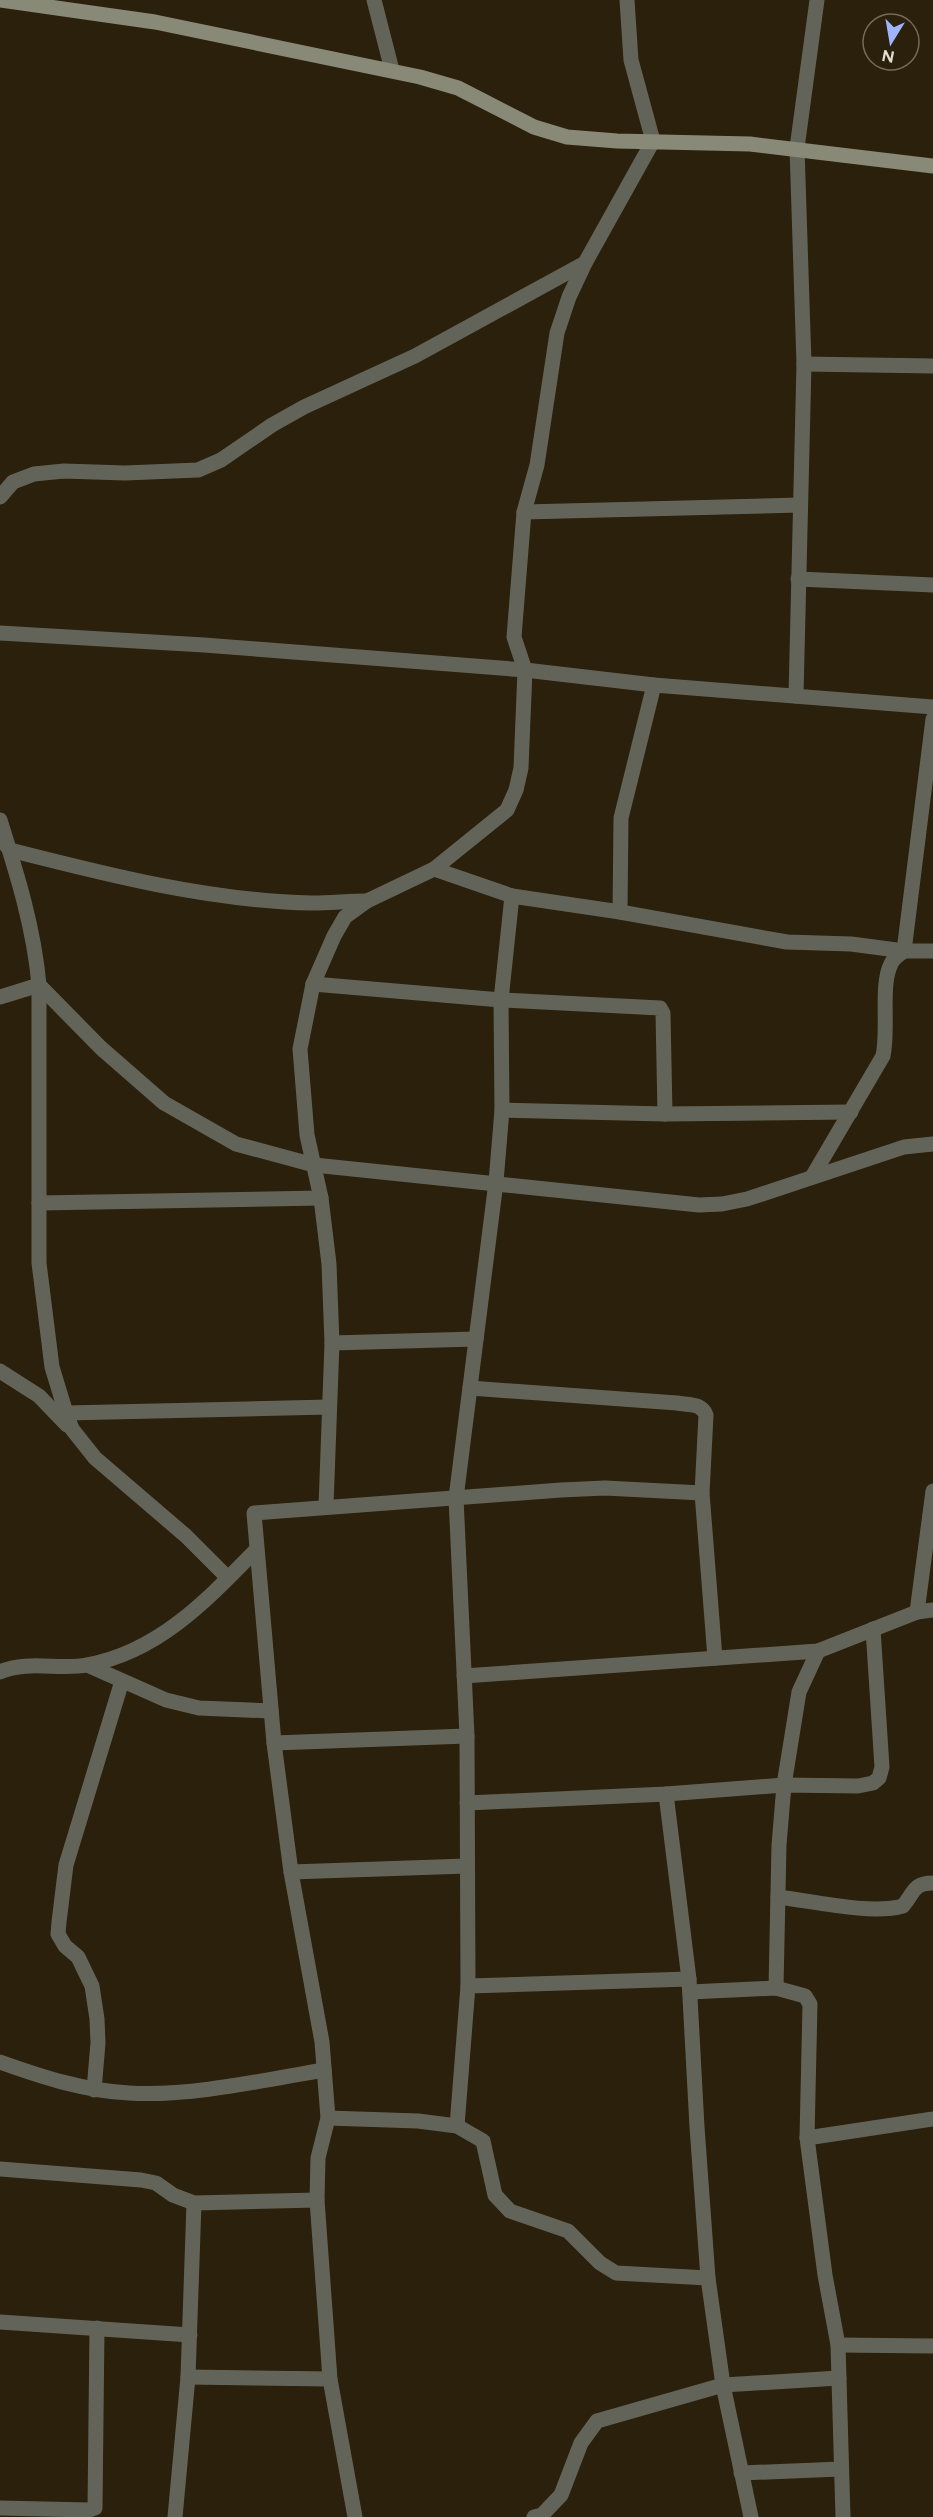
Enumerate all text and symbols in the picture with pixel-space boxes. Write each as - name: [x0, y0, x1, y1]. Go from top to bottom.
- north arrow: [861, 12, 921, 72]
- text: N: [880, 46, 896, 67]

